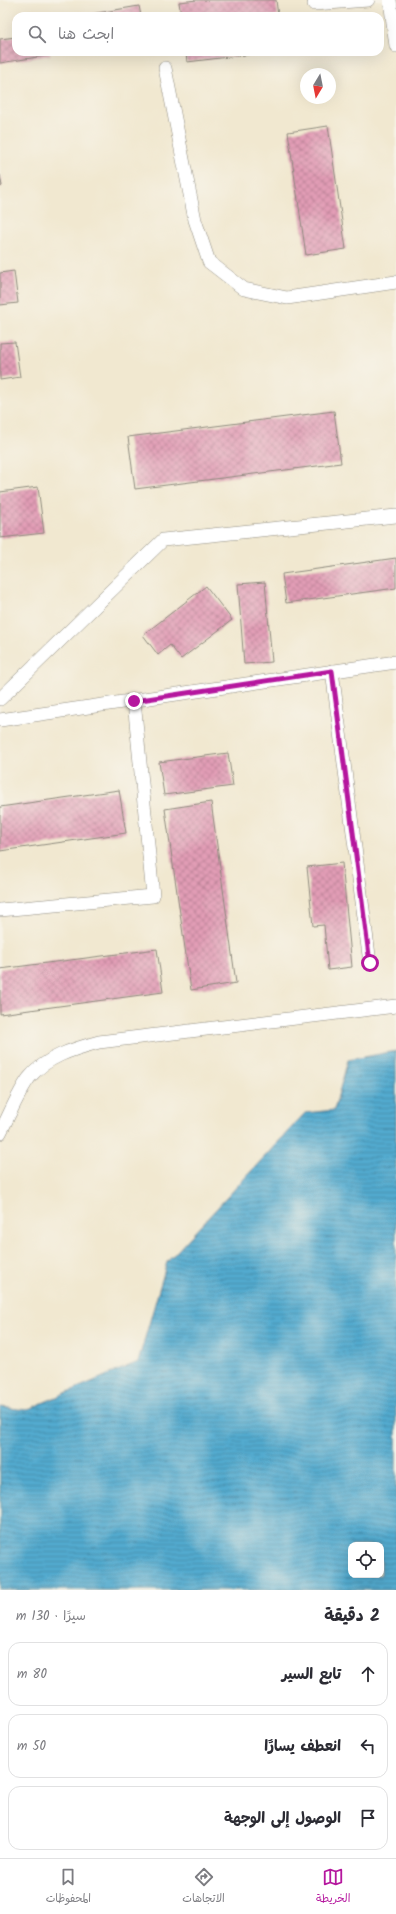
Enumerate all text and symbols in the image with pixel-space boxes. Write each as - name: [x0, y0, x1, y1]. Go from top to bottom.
- search box: [12, 12, 384, 56]
- icon: search: [26, 23, 48, 45]
- text: ابحث هنا: [58, 23, 114, 47]
- north arrow: [300, 68, 336, 104]
- route end: [125, 692, 143, 710]
- route start: [361, 954, 379, 972]
- map controls: [348, 1542, 384, 1578]
- button: locate: [348, 1542, 384, 1578]
- text: 2 دقيقة: [324, 1603, 380, 1630]
- text: سيرًا · 130 m: [16, 1606, 86, 1627]
- text: تابع السير: [282, 1663, 341, 1687]
- icon: ahead: [357, 1663, 379, 1685]
- text: 80 m: [17, 1664, 47, 1685]
- text: انعطف يسارًا: [264, 1735, 341, 1759]
- icon: left: [357, 1735, 379, 1757]
- text: 50 m: [17, 1736, 46, 1757]
- text: الوصول إلى الوجهة: [224, 1807, 341, 1831]
- icon: arrive: [357, 1807, 379, 1829]
- tab: المحفوظات: [46, 1866, 91, 1908]
- tab: الاتجاهات: [182, 1866, 225, 1908]
- tab: الخريطة: [316, 1866, 350, 1908]

